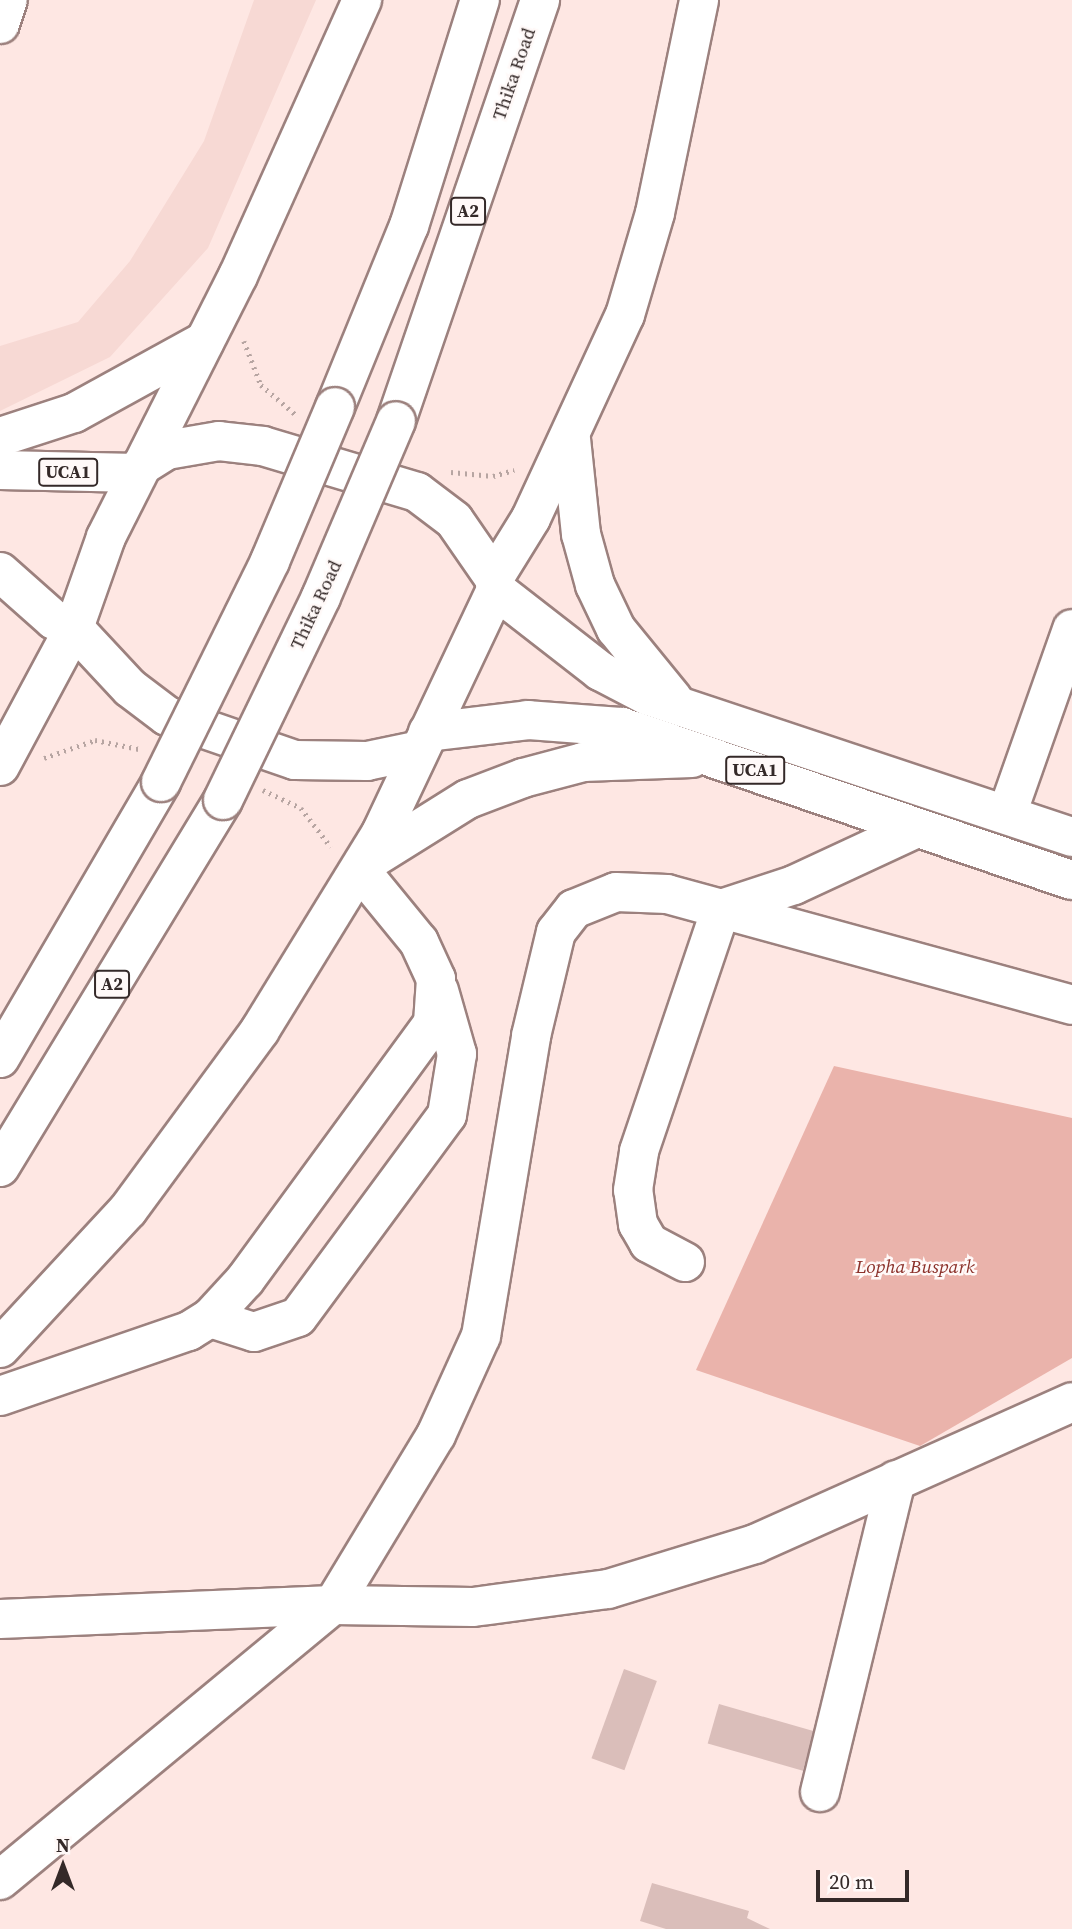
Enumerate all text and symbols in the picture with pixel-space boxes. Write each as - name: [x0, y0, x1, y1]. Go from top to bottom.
- street label: Thika Road: [488, 25, 540, 123]
- road number: A2: [449, 196, 487, 226]
- road number: UCA1: [36, 458, 100, 486]
- street label: Thika Road: [285, 557, 347, 653]
- road number: UCA1: [724, 756, 786, 784]
- road number: A2: [93, 970, 131, 999]
- park label: Lopha Buspark: [855, 1256, 975, 1278]
- north arrow: [28, 1831, 98, 1901]
- text: N: [56, 1832, 70, 1858]
- scale bar: [820, 1856, 913, 1900]
- text: 20 m: [829, 1867, 874, 1896]

